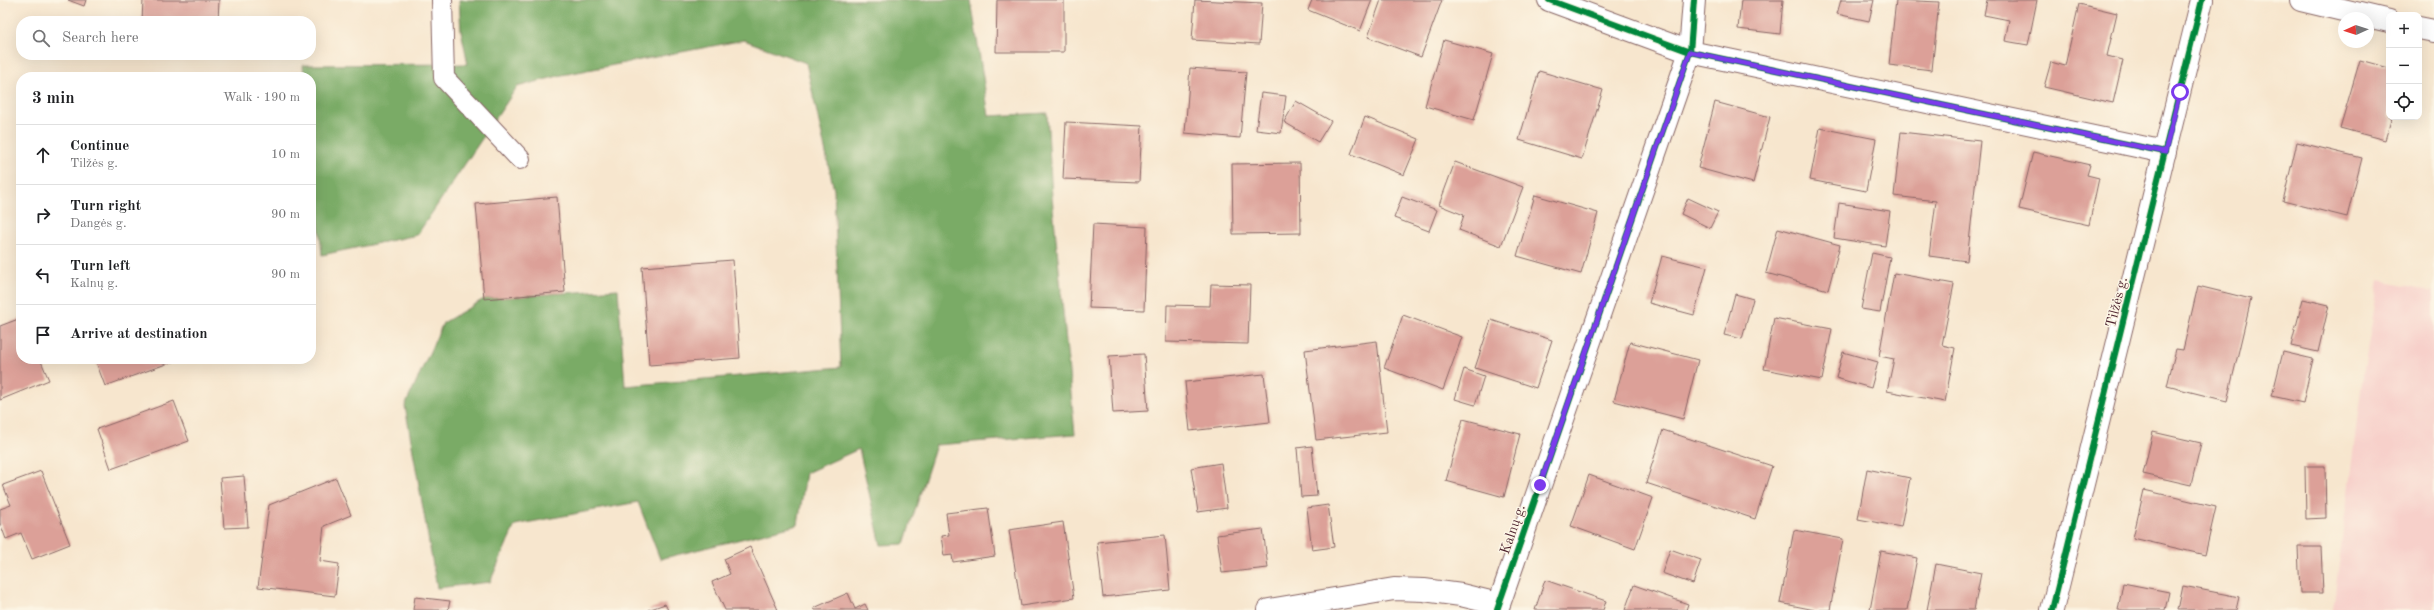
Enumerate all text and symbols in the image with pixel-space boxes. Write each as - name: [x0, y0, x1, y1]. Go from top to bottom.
- north arrow: [2338, 12, 2374, 48]
- map controls: [2386, 12, 2422, 120]
- button: +: [2386, 12, 2422, 48]
- search box: [16, 16, 316, 60]
- icon: search: [30, 27, 52, 49]
- text: Search here: [62, 31, 139, 46]
- button: −: [2386, 48, 2422, 84]
- route start: [2171, 83, 2189, 101]
- button: locate: [2386, 84, 2422, 120]
- text: 3 min: [32, 90, 75, 107]
- text: Walk · 190 m: [223, 91, 300, 104]
- text: Continue: [70, 139, 129, 154]
- icon: ahead: [32, 144, 54, 166]
- text: 10 m: [271, 148, 300, 161]
- text: Tilžės g.: [70, 157, 118, 170]
- text: Turn right: [70, 199, 141, 214]
- icon: right: [32, 204, 54, 226]
- text: 90 m: [271, 208, 300, 221]
- text: Dangės g.: [70, 217, 127, 230]
- text: Turn left: [70, 259, 130, 274]
- icon: left: [32, 264, 54, 286]
- text: 90 m: [271, 268, 300, 281]
- street label: Tilžės g.: [2104, 275, 2130, 329]
- text: Kalnų g.: [70, 277, 118, 290]
- icon: arrive: [32, 324, 54, 346]
- text: Arrive at destination: [70, 327, 208, 342]
- route end: [1531, 476, 1549, 494]
- street label: Kalnų g.: [1498, 503, 1528, 556]

